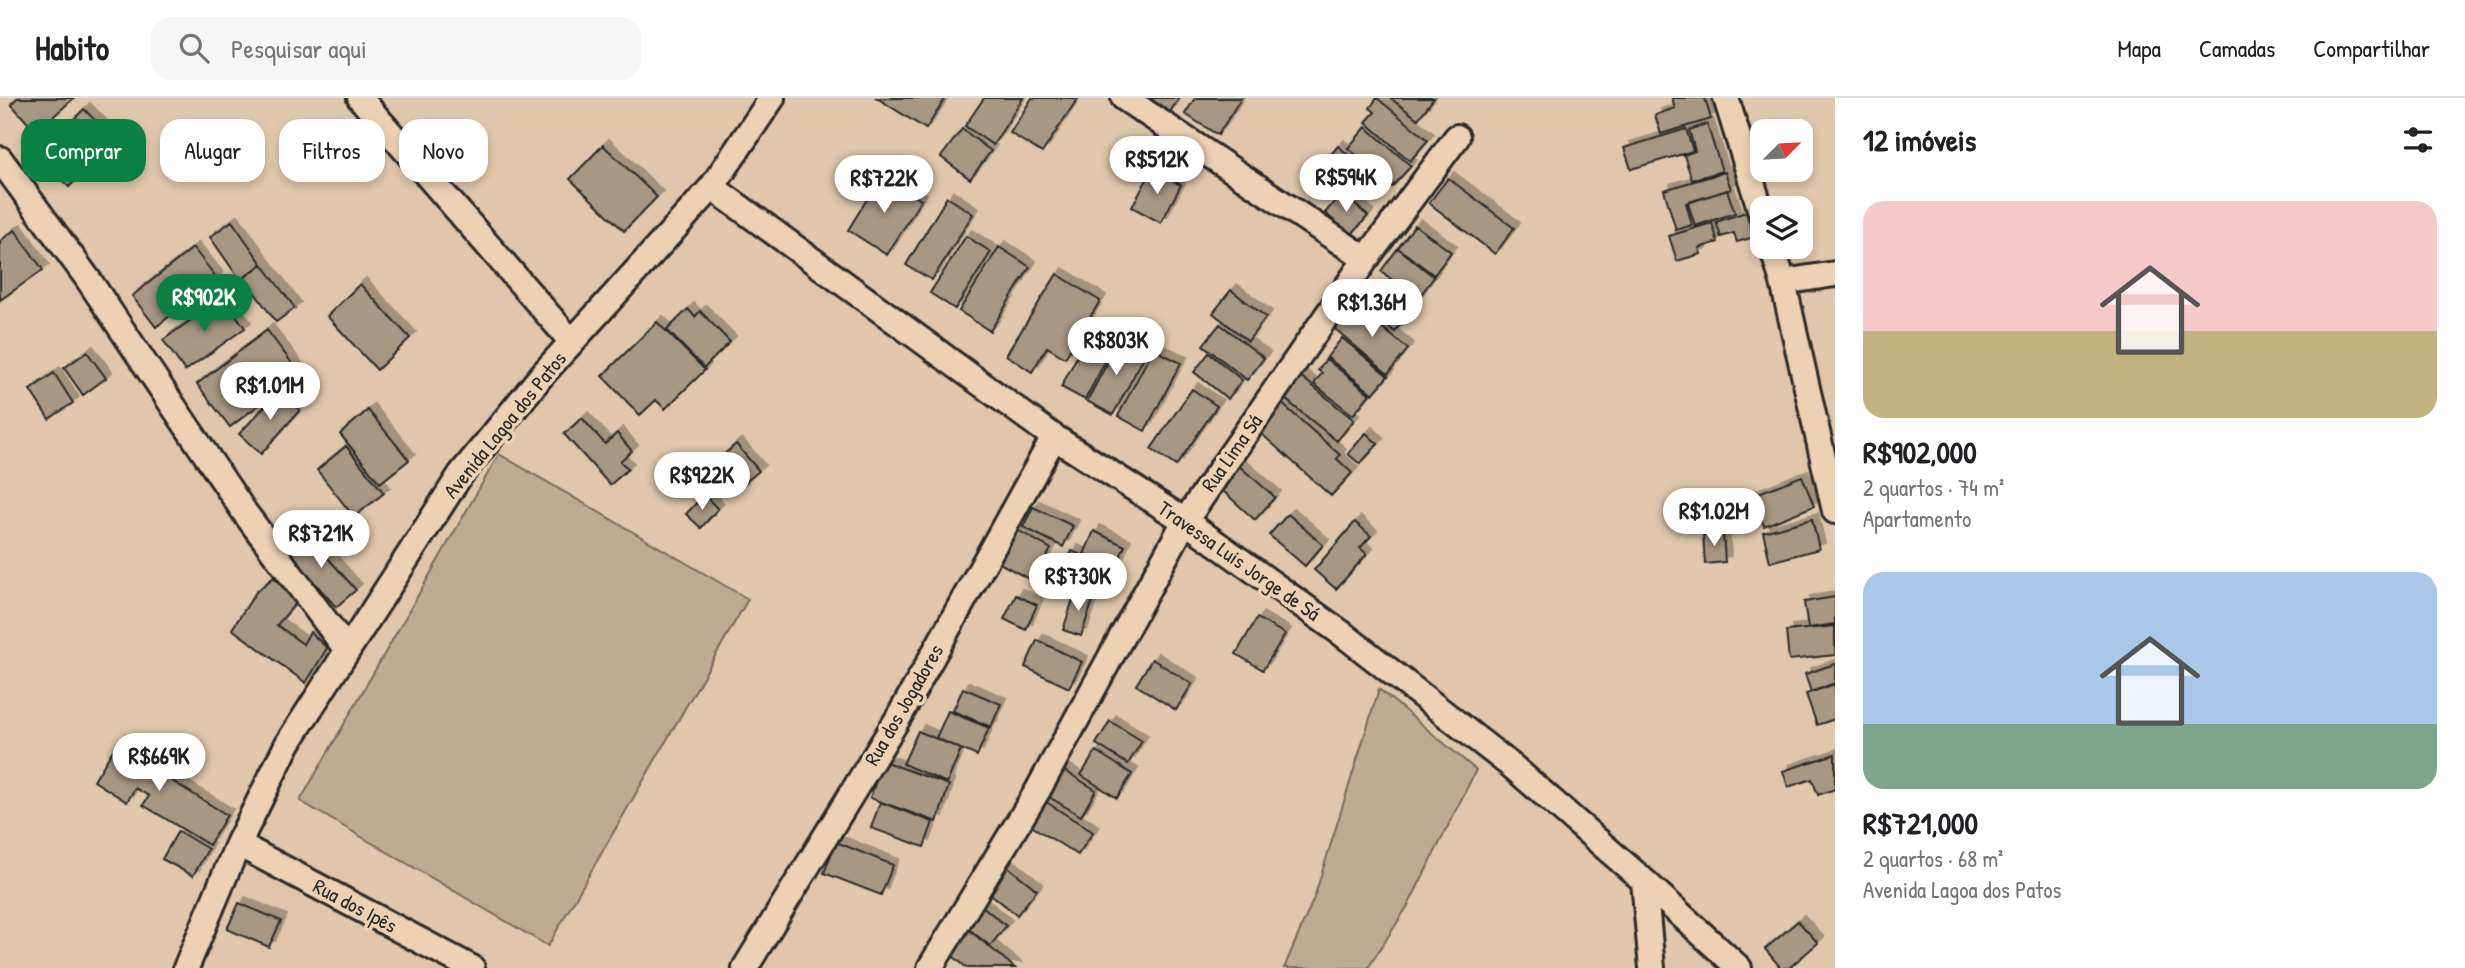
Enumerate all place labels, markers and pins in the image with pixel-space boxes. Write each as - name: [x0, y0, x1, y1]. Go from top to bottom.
- pin: R$512K: [1100, 136, 1214, 196]
- pin: R$594K: [1289, 155, 1403, 214]
- pin: R$722K: [827, 156, 941, 215]
- pin: R$902K: [147, 274, 261, 334]
- pin: R$1.36M: [1307, 280, 1437, 339]
- pin: R$803K: [1059, 317, 1173, 377]
- pin: R$1.01M: [205, 362, 335, 422]
- pin: R$922K: [645, 452, 759, 512]
- pin: R$1.02M: [1649, 489, 1779, 548]
- pin: R$721K: [264, 510, 378, 570]
- pin: R$730K: [1021, 554, 1135, 613]
- pin: R$669K: [102, 734, 216, 793]

